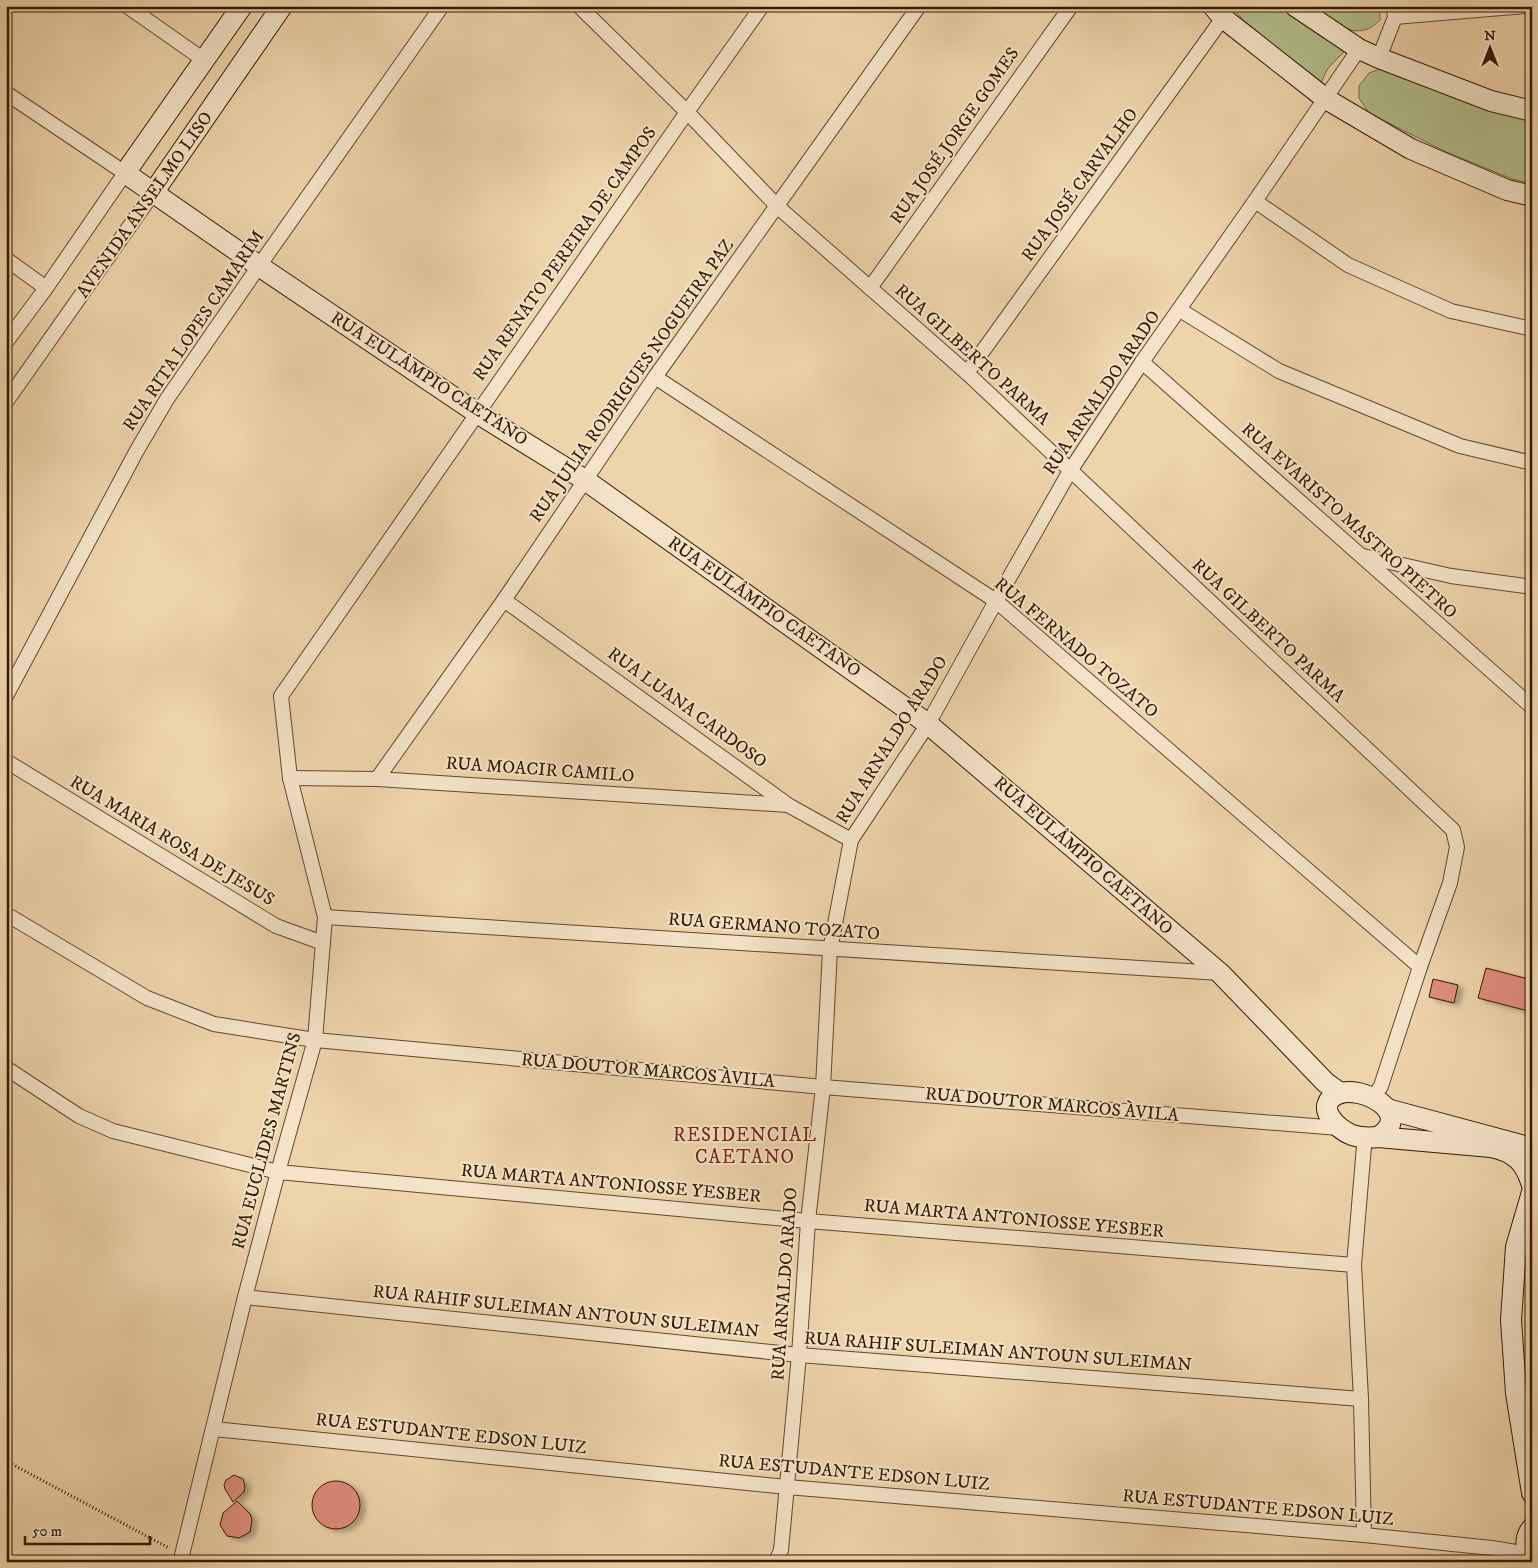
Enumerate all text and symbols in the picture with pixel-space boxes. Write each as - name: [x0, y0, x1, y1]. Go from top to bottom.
- north arrow: [1466, 22, 1516, 72]
- text: N: [1484, 27, 1496, 45]
- street label: RUA JOSÉ JORGE GOMES: [886, 43, 1024, 229]
- street label: RUA JOSÉ CARVALHO: [1017, 104, 1143, 266]
- street label: AVENIDA ANSELMO LISO: [72, 108, 218, 302]
- street label: RUA RENATO PEREIRA DE CAMPOS: [468, 122, 662, 386]
- street label: RUA RITA LOPES CAMARIM: [118, 226, 270, 436]
- street label: RUA JULIA RODRIGUES NOGUEIRA PAZ: [525, 235, 739, 527]
- street label: RUA GILBERTO PARMA: [890, 280, 1054, 431]
- street label: RUA EULÂMPIO CAETANO: [326, 306, 532, 451]
- street label: RUA ARNALDO ARADO: [1039, 307, 1165, 479]
- street label: RUA EVARISTO MASTRO PIETRO: [1237, 418, 1461, 624]
- street label: RUA EULÂMPIO CAETANO: [663, 531, 865, 682]
- street label: RUA GILBERTO PARMA: [1187, 554, 1349, 708]
- street label: RUA FERNADO TOZATO: [989, 573, 1163, 723]
- street label: RUA LUANA CARDOSO: [603, 643, 771, 773]
- street label: RUA ARNALDO ARADO: [831, 652, 953, 828]
- street label: RUA MOACIR CAMILO: [445, 752, 635, 788]
- street label: RUA MARIA ROSA DE JESUS: [66, 771, 278, 911]
- street label: RUA EULÂMPIO CAETANO: [989, 771, 1178, 940]
- street label: RUA GERMANO TOZATO: [667, 909, 881, 945]
- street label: RUA EUCLIDES MARTINS: [227, 1030, 307, 1252]
- street label: RUA DOUTOR MARCOS ÀVILA: [520, 1048, 776, 1093]
- street label: RUA DOUTOR MARCOS ÀVILA: [924, 1082, 1180, 1127]
- district label: RESIDENCIAL CAETANO: [673, 1124, 817, 1169]
- street label: RUA MARTA ANTONIOSSE YESBER: [460, 1160, 762, 1208]
- street label: RUA ARNALDO ARADO: [767, 1187, 803, 1381]
- street label: RUA MARTA ANTONIOSSE YESBER: [863, 1195, 1165, 1243]
- street label: RUA RAHIF SULEIMAN ANTOUN SULEIMAN: [372, 1281, 761, 1343]
- street label: RUA RAHIF SULEIMAN ANTOUN SULEIMAN: [803, 1327, 1193, 1377]
- street label: RUA ESTUDANTE EDSON LUIZ: [314, 1409, 588, 1459]
- street label: RUA ESTUDANTE EDSON LUIZ: [717, 1450, 991, 1496]
- street label: RUA ESTUDANTE EDSON LUIZ: [1121, 1485, 1395, 1531]
- scale bar: [25, 1513, 150, 1545]
- text: 50 m: [32, 1522, 62, 1541]

